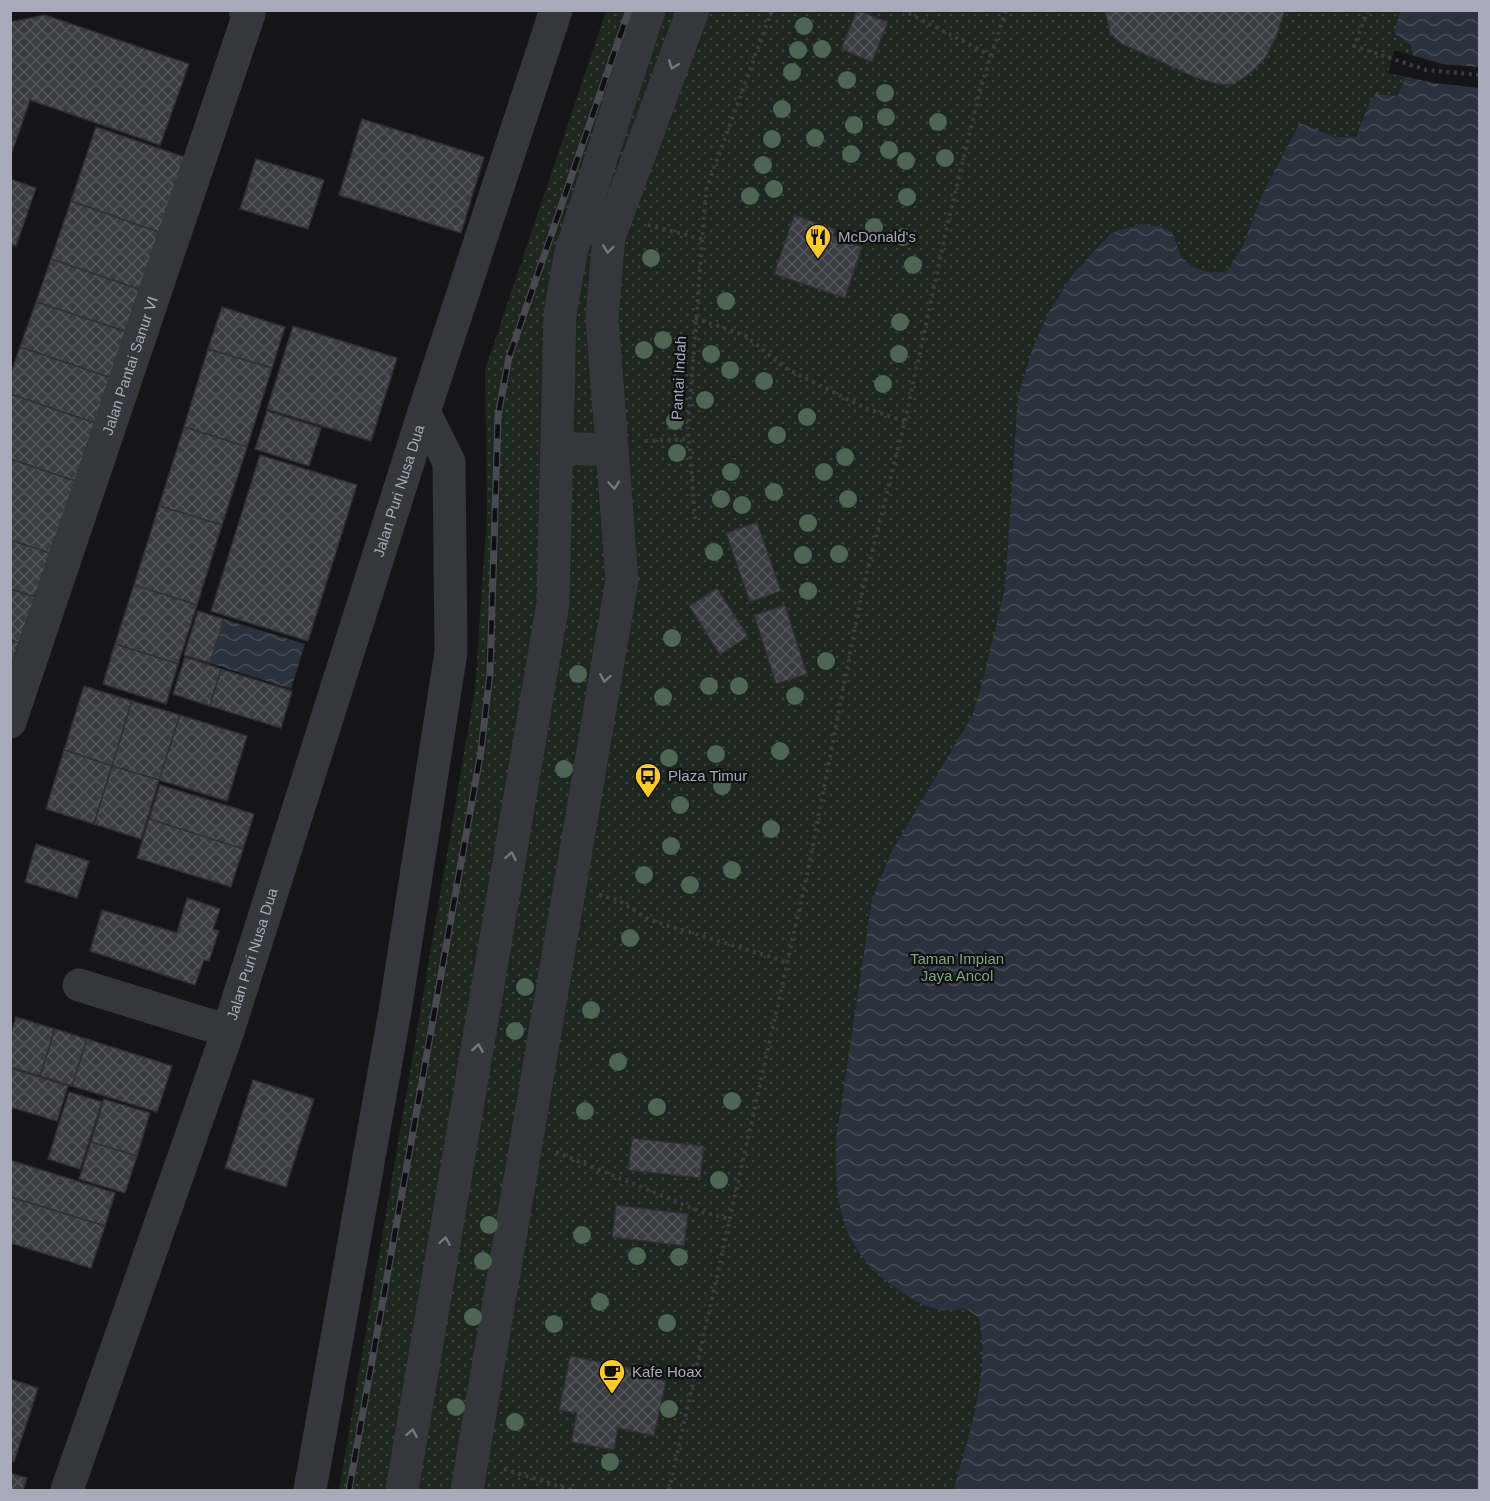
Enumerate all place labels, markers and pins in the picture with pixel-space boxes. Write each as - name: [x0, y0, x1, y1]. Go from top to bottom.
- restaurant icon: McDonald's: [803, 222, 833, 260]
- place label: McDonald's: [838, 228, 916, 245]
- bus stop icon: Plaza Timur: [633, 761, 663, 799]
- place label: Plaza Timur: [668, 767, 747, 784]
- cafe icon: Kafe Hoax: [597, 1357, 627, 1395]
- place label: Kafe Hoax: [632, 1363, 703, 1380]

